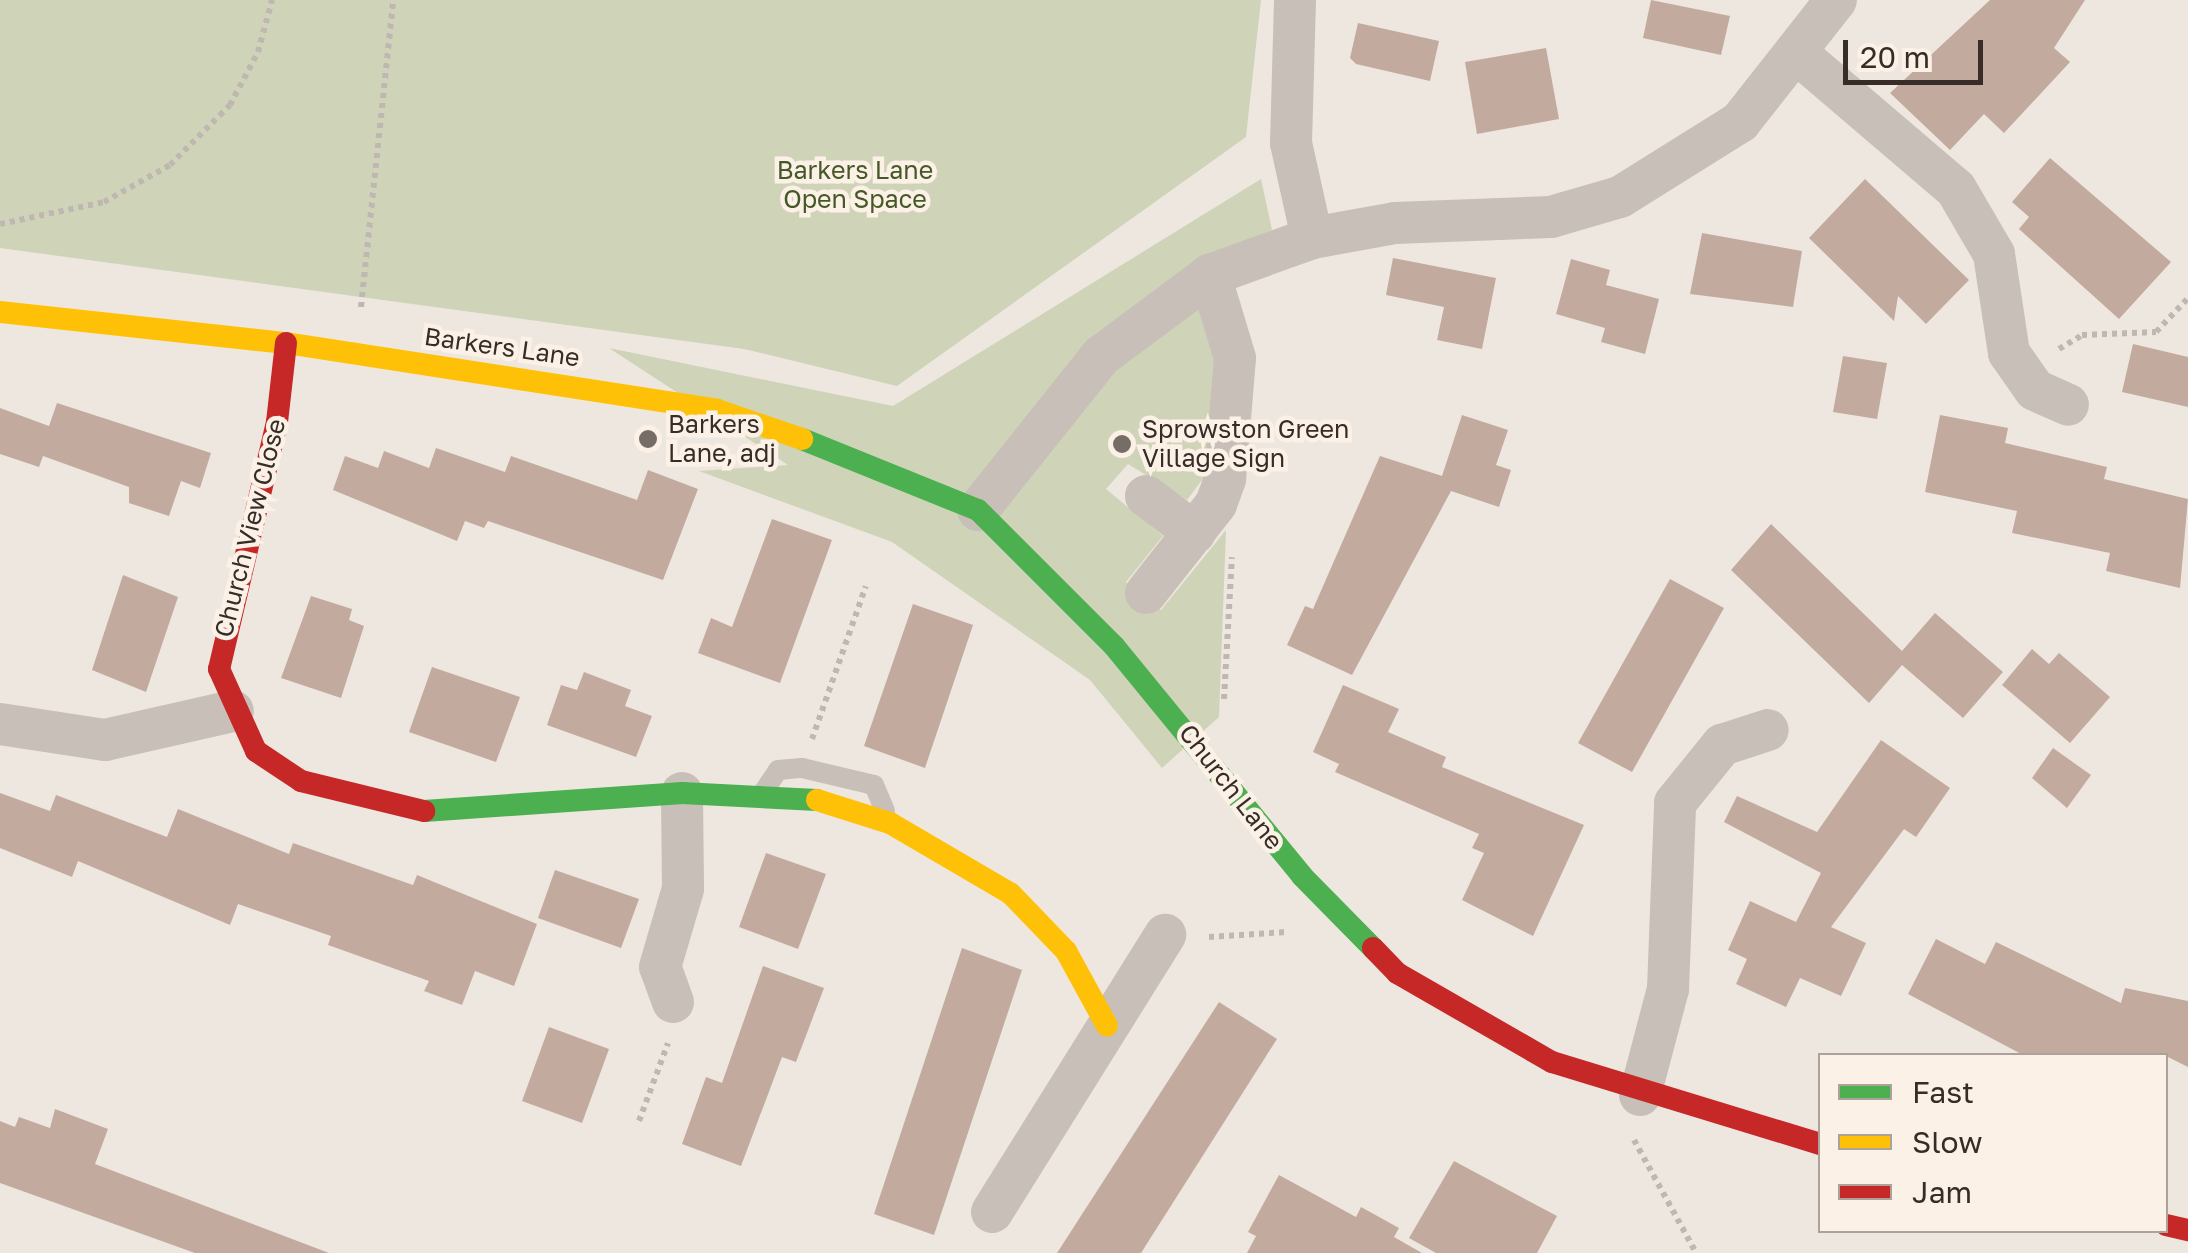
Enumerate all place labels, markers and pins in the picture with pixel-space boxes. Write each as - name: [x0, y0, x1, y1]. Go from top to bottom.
- place label: Barkers Lane, adj: [668, 410, 776, 469]
- place label: Sprowston Green Village Sign: [1142, 415, 1349, 474]
- marker: Barkers Lane, adj: [637, 428, 659, 450]
- marker: Sprowston Green Village Sign: [1111, 433, 1133, 455]

